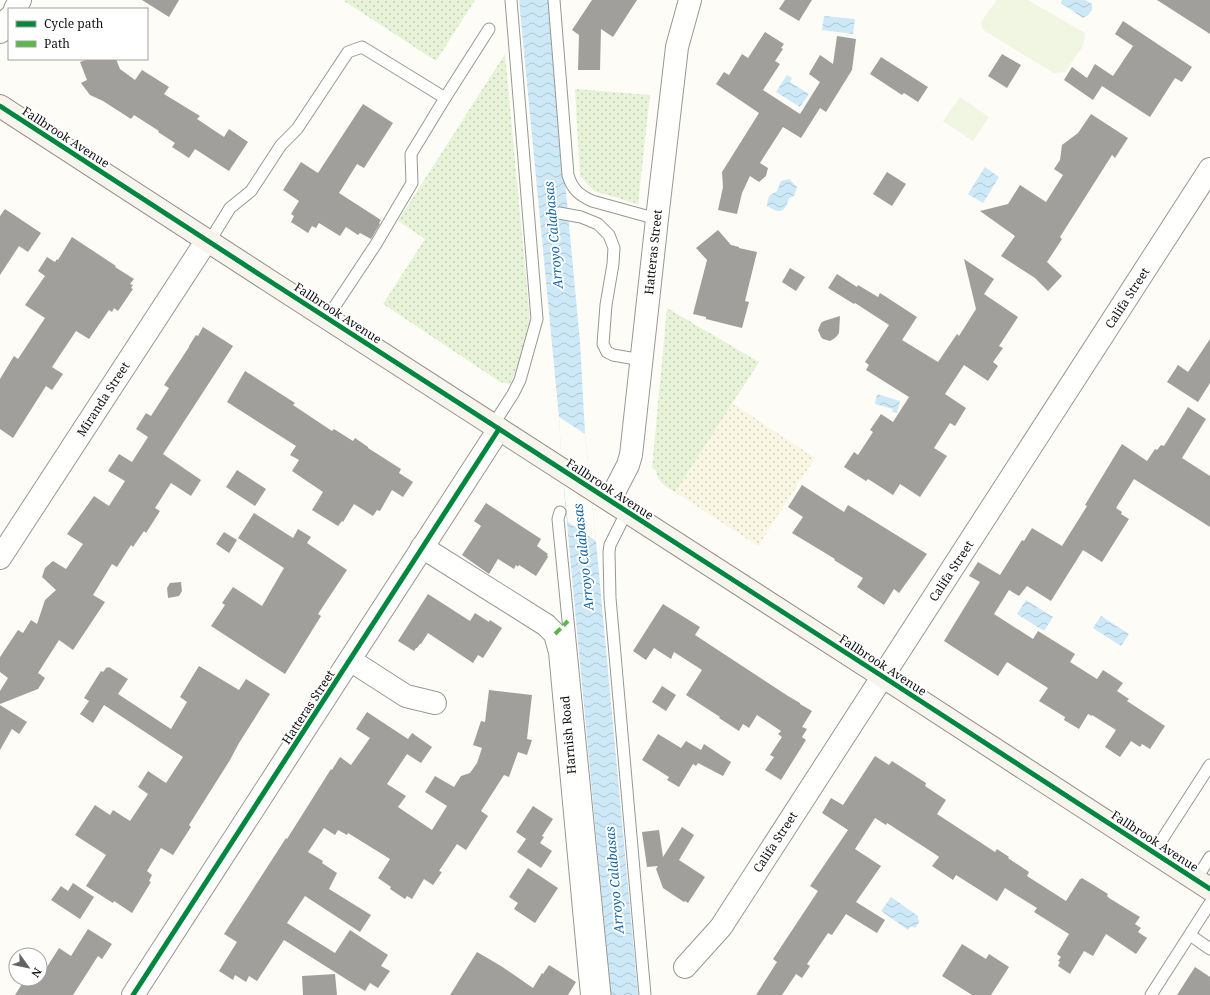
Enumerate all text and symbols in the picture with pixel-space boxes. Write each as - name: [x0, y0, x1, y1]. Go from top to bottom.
- legend: [8, 8, 148, 60]
- text: Cycle path: [44, 15, 104, 32]
- text: Path: [44, 35, 70, 52]
- street label: Fallbrook Avenue: [19, 102, 113, 172]
- water label: Arroyo Calabasas: [539, 181, 567, 290]
- street label: Hatteras Street: [640, 209, 666, 295]
- street label: Califa Street: [1101, 264, 1153, 332]
- street label: Fallbrook Avenue: [291, 278, 385, 348]
- street label: Miranda Street: [73, 358, 133, 440]
- street label: Fallbrook Avenue: [563, 454, 657, 524]
- water label: Arroyo Calabasas: [568, 503, 598, 612]
- street label: Califa Street: [925, 537, 977, 605]
- street label: Fallbrook Avenue: [836, 630, 930, 700]
- street label: Hatteras Street: [278, 667, 338, 747]
- street label: Harnish Road: [556, 694, 580, 775]
- street label: Fallbrook Avenue: [1108, 806, 1202, 876]
- street label: Califa Street: [749, 808, 801, 876]
- water label: Arroyo Calabasas: [600, 826, 628, 935]
- north arrow: [8, 947, 48, 987]
- text: N: [28, 965, 45, 981]

